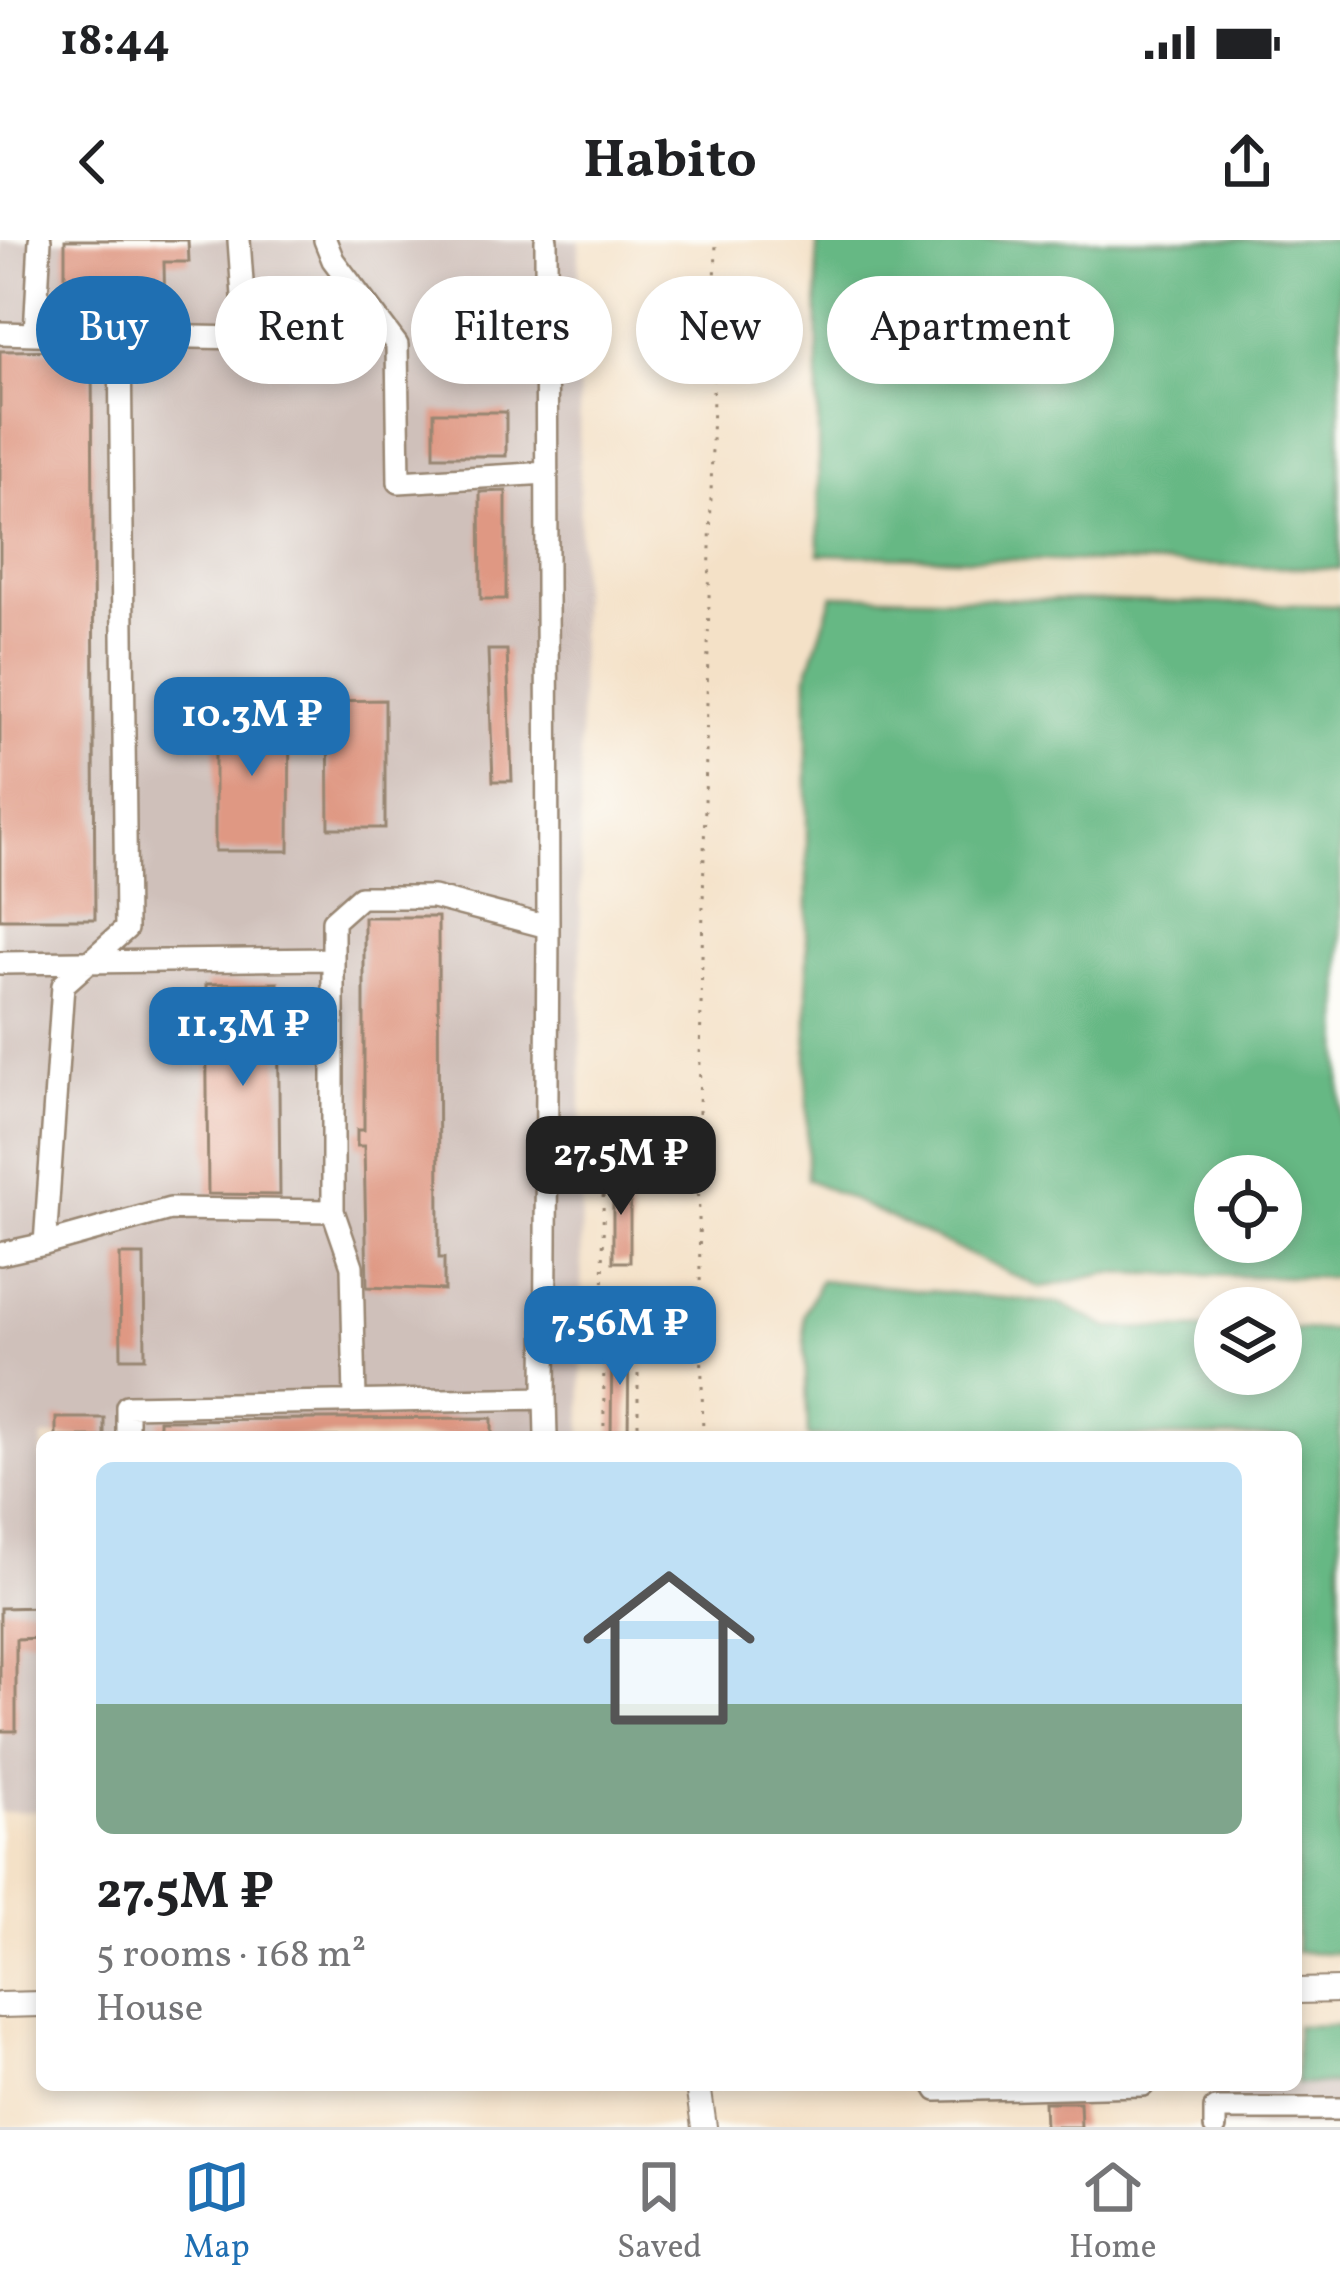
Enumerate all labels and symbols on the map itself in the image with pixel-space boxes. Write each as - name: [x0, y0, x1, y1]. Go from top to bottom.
- pin: 10.3M ₽: [141, 677, 363, 779]
- pin: 11.3M ₽: [132, 987, 354, 1089]
- pin: 27.5M ₽: [510, 1116, 732, 1218]
- pin: 7.56M ₽: [509, 1286, 731, 1388]

